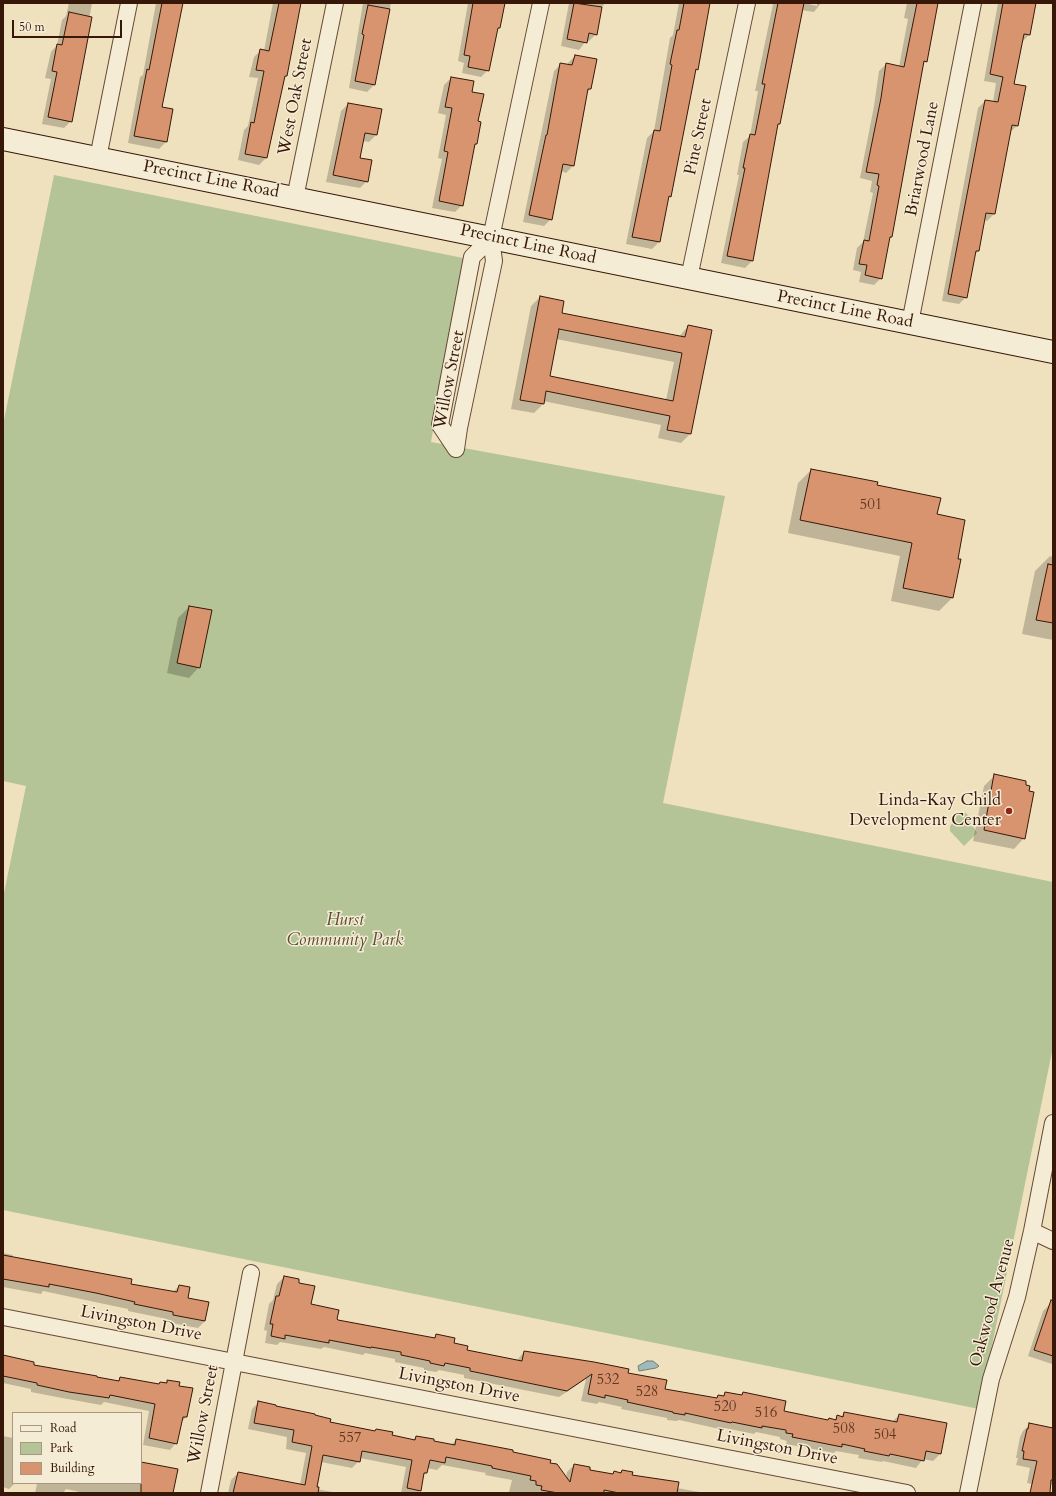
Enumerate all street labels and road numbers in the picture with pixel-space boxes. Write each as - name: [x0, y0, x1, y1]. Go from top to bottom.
- street label: West Oak Street: [275, 37, 317, 157]
- street label: Pine Street: [681, 97, 717, 177]
- street label: Briarwood Lane: [902, 100, 944, 218]
- street label: Precinct Line Road: [141, 157, 281, 203]
- street label: Precinct Line Road: [458, 221, 598, 269]
- street label: Precinct Line Road: [775, 287, 915, 333]
- street label: Willow Street: [430, 329, 470, 431]
- street label: Oakwood Avenue: [966, 1237, 1020, 1369]
- street label: Livingston Drive: [79, 1302, 203, 1346]
- street label: Willow Street: [184, 1364, 224, 1466]
- street label: Livingston Drive: [397, 1364, 521, 1408]
- street label: Livingston Drive: [715, 1426, 839, 1470]

